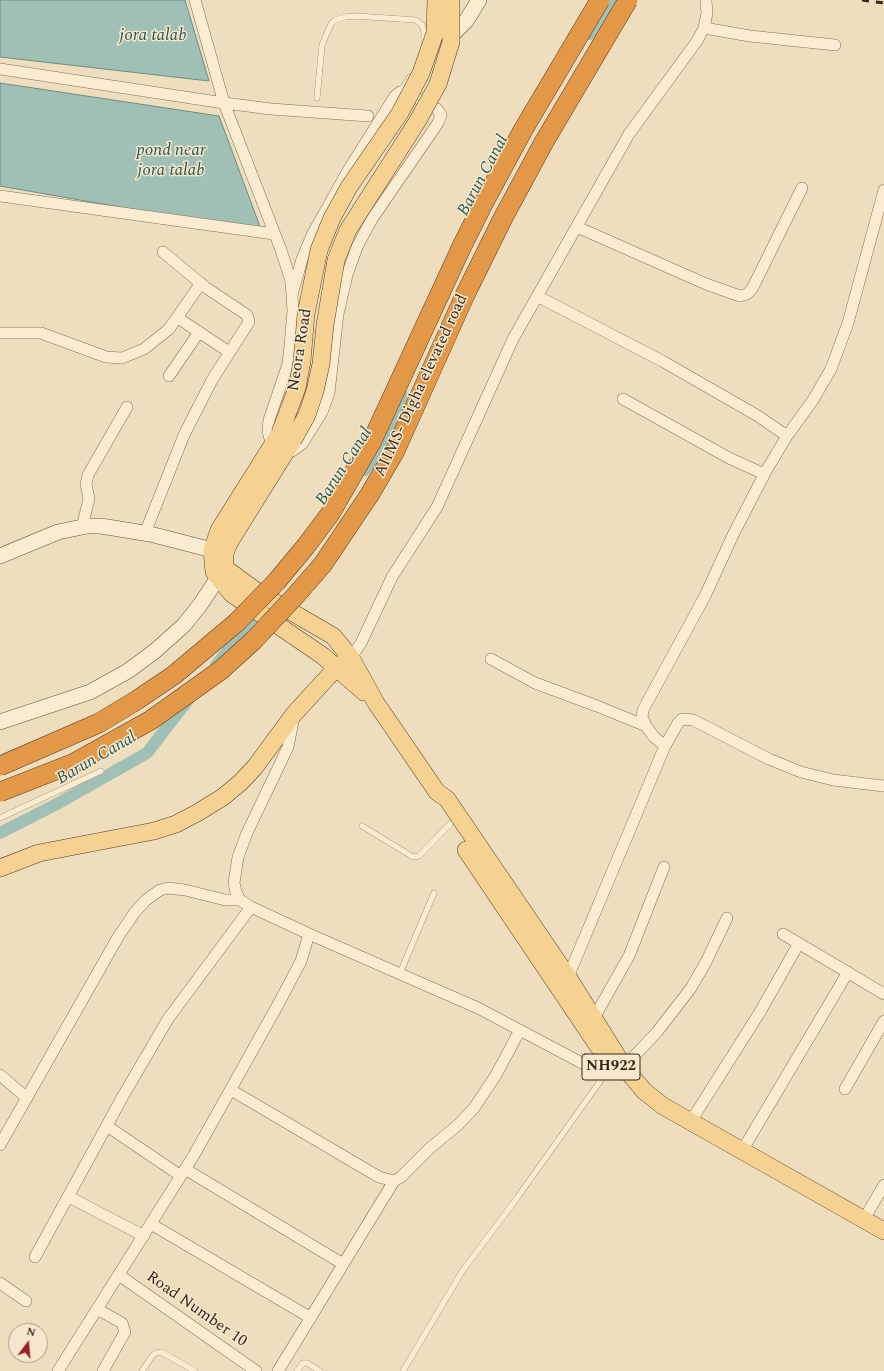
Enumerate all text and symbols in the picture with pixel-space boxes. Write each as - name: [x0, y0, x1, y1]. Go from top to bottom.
- water label: jora talab: [119, 27, 187, 47]
- water label: Barun Canal: [454, 132, 514, 220]
- water label: pond near jora talab: [136, 142, 206, 182]
- street label: AIIMS- Digha elevated road: [371, 292, 473, 480]
- street label: Neora Road: [285, 307, 317, 393]
- water label: Barun Canal: [312, 424, 378, 510]
- water label: Barun Canal: [53, 728, 141, 790]
- road number: NH922: [582, 1054, 640, 1080]
- street label: Road Number 10: [142, 1268, 250, 1352]
- north arrow: [8, 1323, 48, 1363]
- text: N: [25, 1323, 38, 1341]

